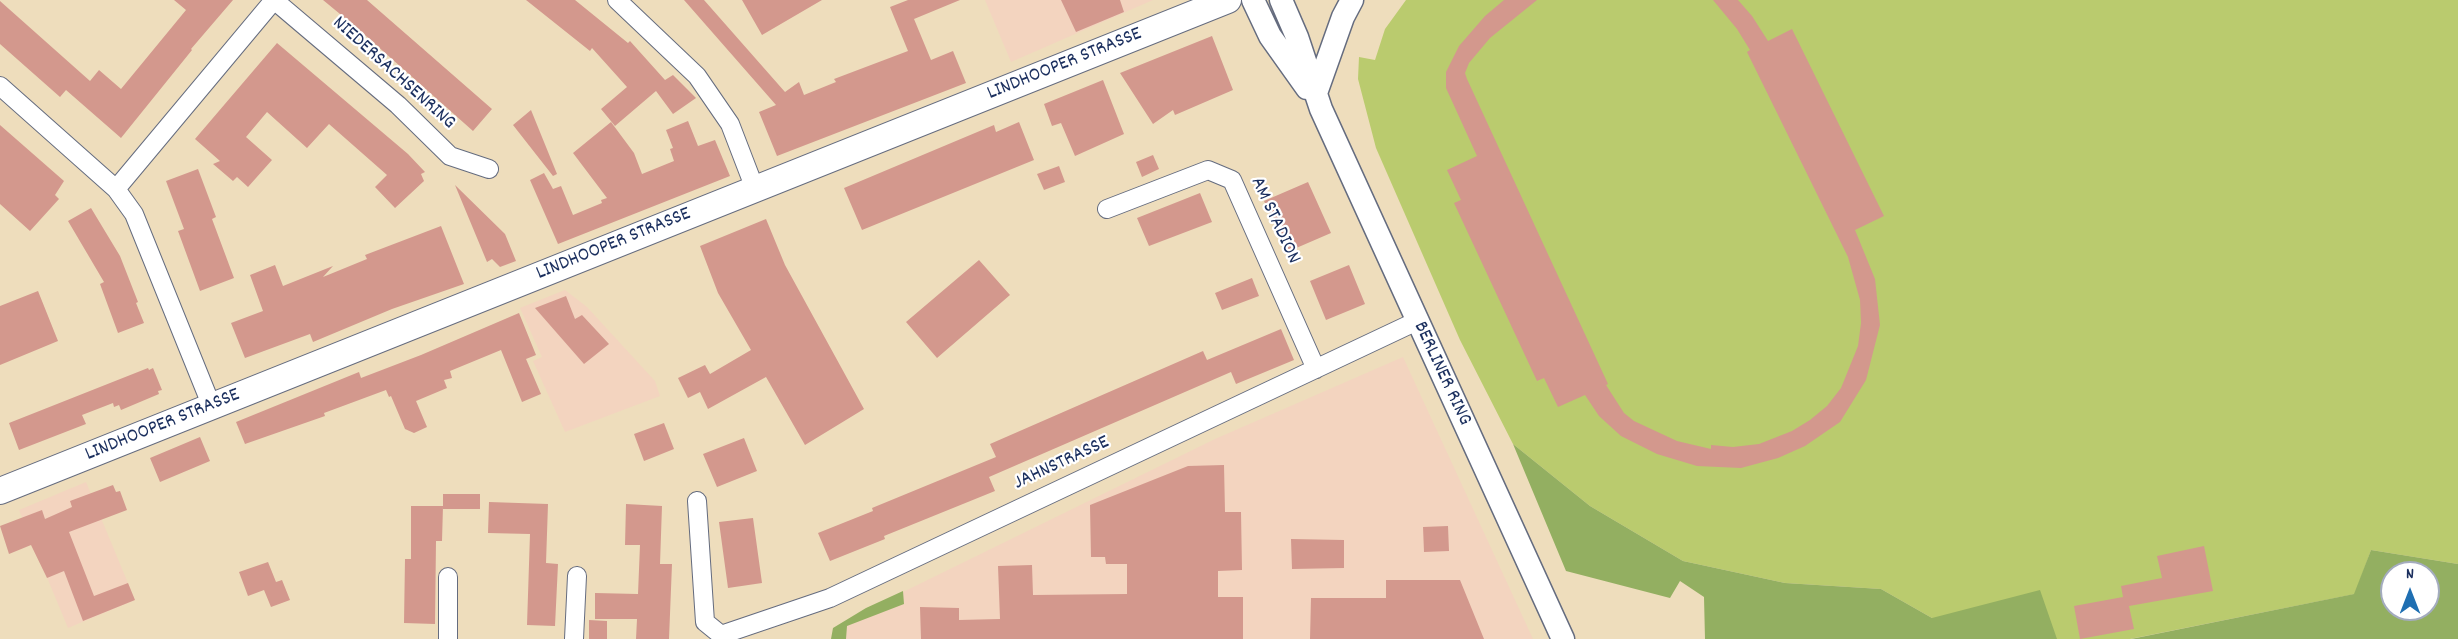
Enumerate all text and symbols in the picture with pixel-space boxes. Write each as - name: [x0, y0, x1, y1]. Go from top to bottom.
- street label: NIEDERSACHSENRING: [326, 12, 460, 136]
- street label: LINDHOOPER STRASSE: [984, 23, 1146, 107]
- street label: AM STADION: [1244, 174, 1304, 268]
- street label: LINDHOOPER STRASSE: [533, 203, 695, 287]
- street label: BERLINER RING: [1406, 318, 1476, 430]
- street label: LINDHOOPER STRASSE: [82, 384, 244, 468]
- street label: JAHNSTRASSE: [1010, 431, 1114, 497]
- north arrow: [2380, 561, 2440, 621]
- text: N: [2406, 563, 2414, 586]

